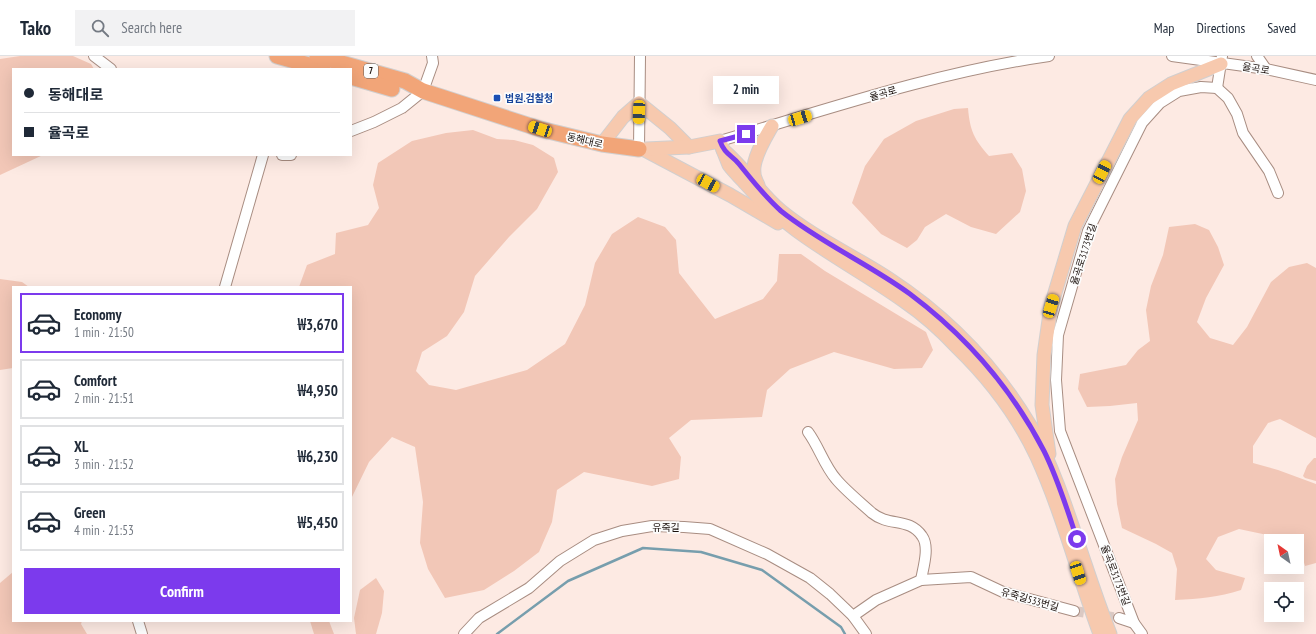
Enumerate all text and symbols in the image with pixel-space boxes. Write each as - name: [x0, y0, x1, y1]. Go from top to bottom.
- search box: [75, 10, 355, 46]
- text: Tako: [20, 16, 51, 40]
- icon: search: [89, 17, 111, 39]
- text: Search here: [121, 18, 182, 37]
- text: Map: [1154, 19, 1174, 37]
- text: Directions: [1196, 19, 1245, 37]
- text: Saved: [1267, 19, 1296, 37]
- street label: 율곡로: [1241, 60, 1271, 77]
- road number: 7: [364, 64, 378, 78]
- callout: 2 min: [713, 76, 779, 104]
- text: 2 min: [733, 81, 759, 98]
- street label: 율곡로: [868, 83, 898, 104]
- text: 동해대로: [48, 85, 103, 104]
- place label: 법원.검찰청: [505, 92, 553, 105]
- marker: 법원.검찰청: [492, 93, 502, 103]
- car: [633, 100, 645, 124]
- car: [787, 109, 813, 127]
- car: [527, 120, 553, 138]
- text: 율곡로: [48, 123, 89, 142]
- route end: [737, 125, 755, 143]
- street label: 동해대로: [565, 130, 604, 151]
- car: [1091, 159, 1113, 185]
- car: [695, 172, 721, 194]
- street label: 율곡로3173번길: [1067, 222, 1100, 287]
- car: [1042, 293, 1060, 319]
- icon: car: [26, 305, 62, 341]
- text: Economy: [74, 305, 122, 324]
- text: ₩3,670: [297, 315, 338, 334]
- text: 1 min · 21:50: [74, 324, 134, 341]
- icon: car: [26, 371, 62, 407]
- text: Comfort: [74, 371, 117, 390]
- text: ₩4,950: [297, 381, 338, 400]
- text: 2 min · 21:51: [74, 390, 134, 407]
- icon: car: [26, 437, 62, 473]
- text: XL: [74, 437, 88, 456]
- text: ₩6,230: [297, 447, 338, 466]
- text: 3 min · 21:52: [74, 456, 134, 473]
- icon: car: [26, 503, 62, 539]
- text: Green: [74, 503, 106, 522]
- text: ₩5,450: [297, 513, 338, 532]
- street label: 유죽길: [652, 521, 680, 534]
- text: 4 min · 21:53: [74, 522, 134, 539]
- route start: [1068, 530, 1086, 548]
- north arrow: [1264, 534, 1304, 574]
- map controls: [1264, 534, 1304, 622]
- street label: 율곡로3173번길: [1098, 543, 1133, 607]
- car: [1069, 560, 1087, 586]
- button: Confirm: [24, 568, 340, 614]
- button: locate: [1264, 582, 1304, 622]
- street label: 유죽길533번길: [999, 585, 1060, 614]

